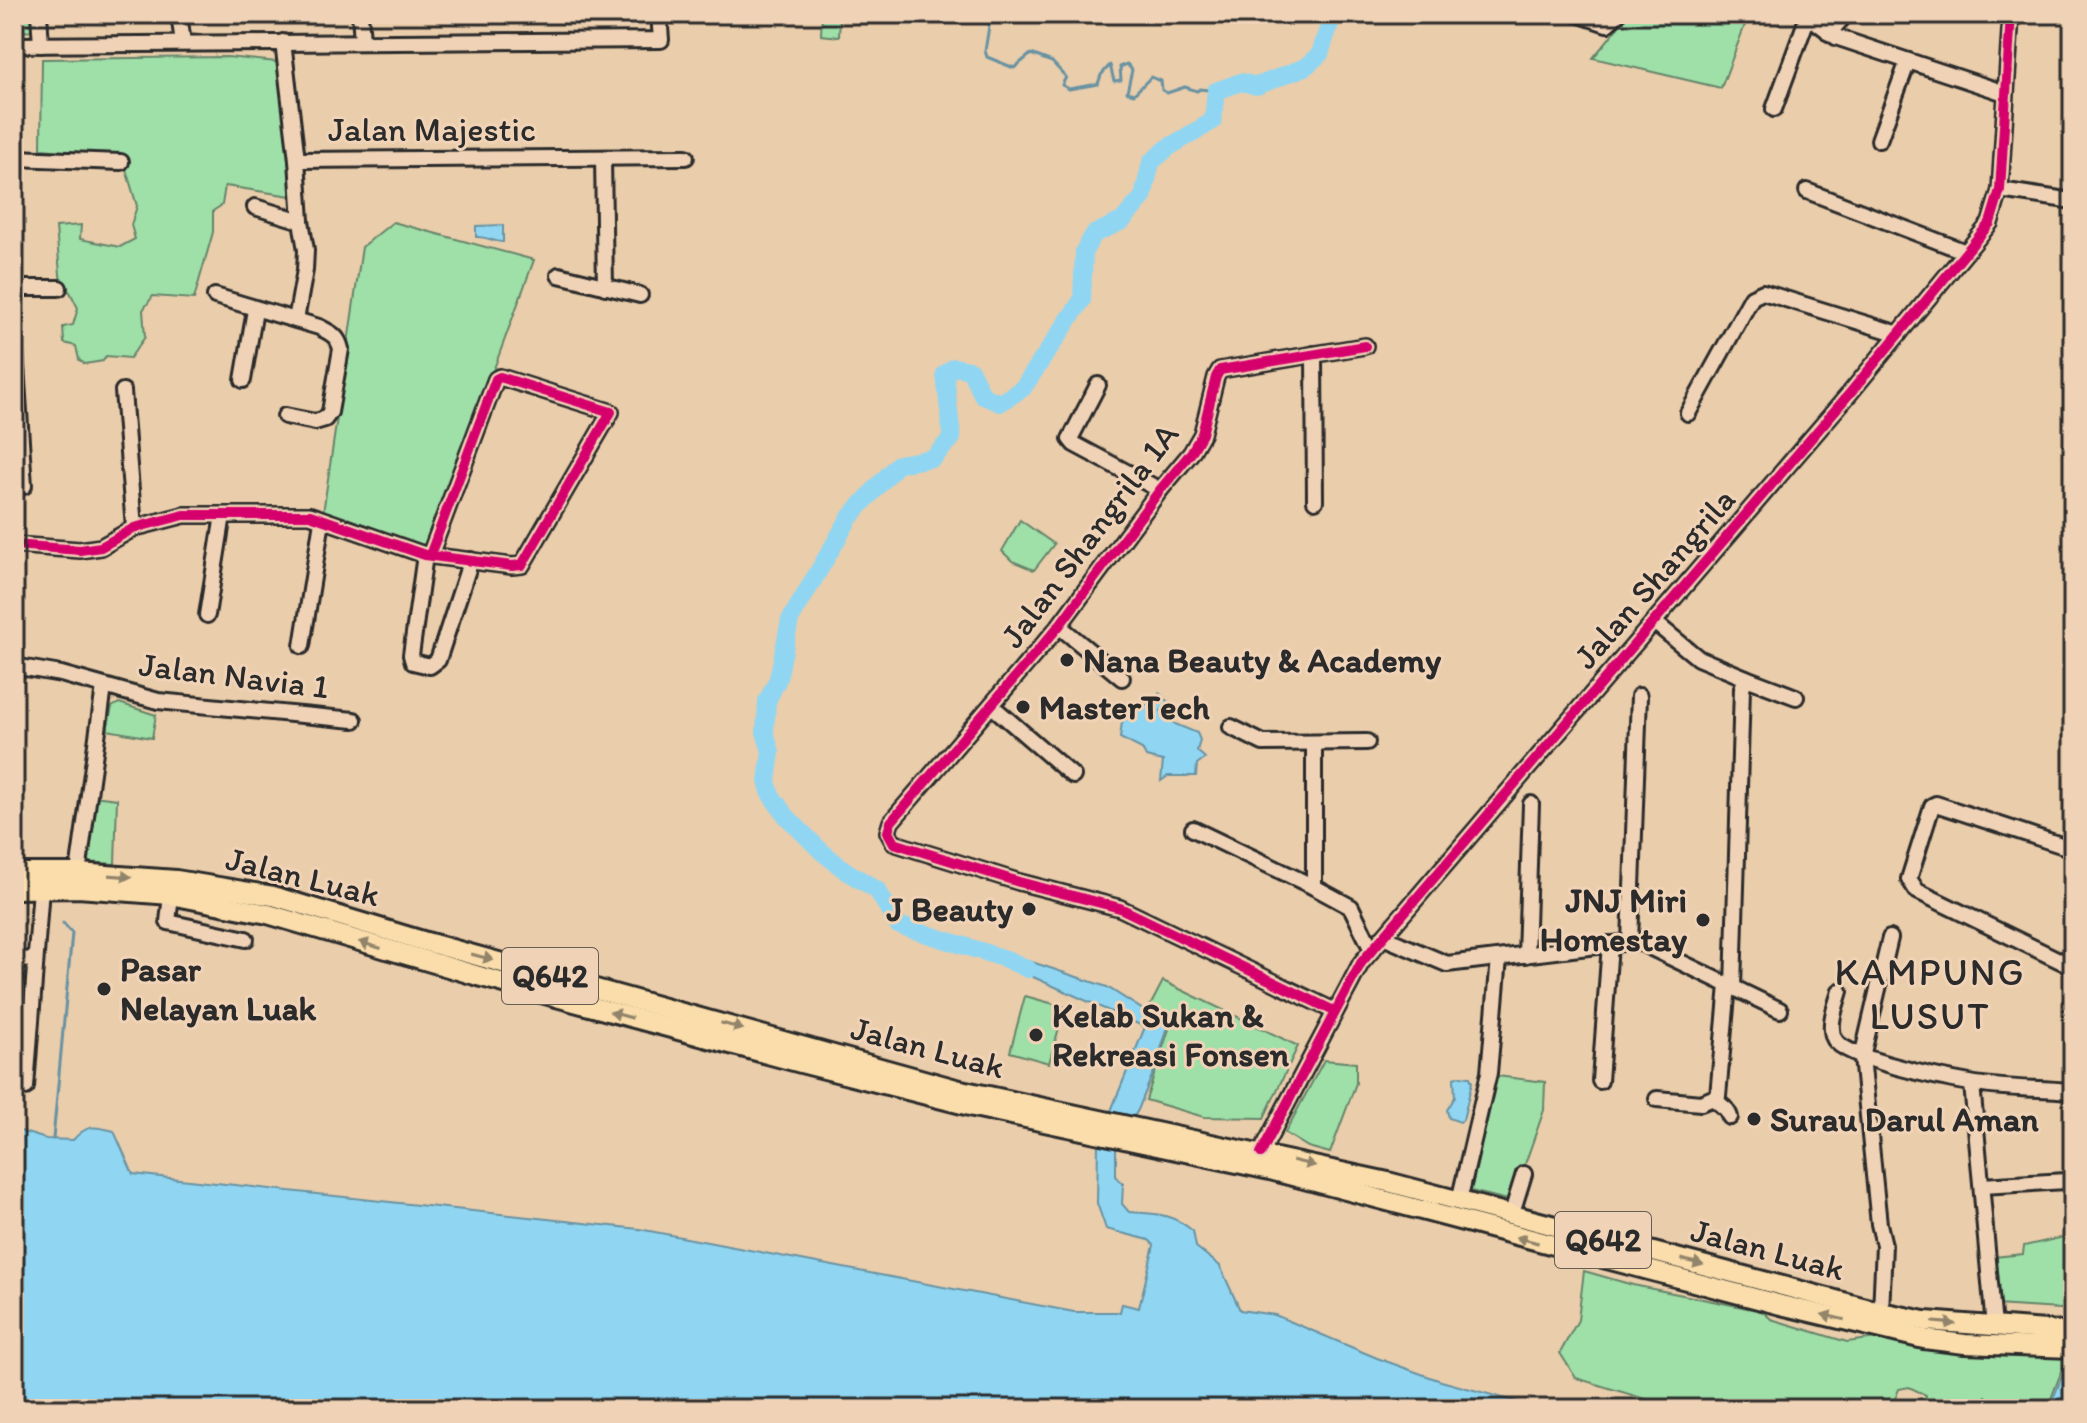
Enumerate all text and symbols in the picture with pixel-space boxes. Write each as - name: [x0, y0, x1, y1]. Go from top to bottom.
- street label: Jalan Majestic: [328, 109, 536, 150]
- street label: Jalan Shangrila 1A: [992, 415, 1187, 656]
- street label: Jalan Shangrila: [1565, 480, 1744, 677]
- place label: Nana Beauty & Academy: [1083, 640, 1442, 681]
- street label: Jalan Navia 1: [137, 644, 331, 707]
- marker: Nana Beauty & Academy: [1058, 651, 1076, 669]
- place label: MasterTech: [1039, 687, 1210, 728]
- marker: MasterTech: [1014, 698, 1032, 716]
- street label: Jalan Luak: [222, 838, 384, 915]
- one-way arrow: [108, 870, 133, 883]
- place label: JNJ Miri Homestay: [1540, 880, 1688, 960]
- place label: J Beauty: [886, 889, 1014, 930]
- marker: J Beauty: [1020, 900, 1038, 918]
- marker: JNJ Miri Homestay: [1694, 911, 1712, 929]
- one-way arrow: [358, 938, 382, 951]
- road number: Q642: [502, 948, 598, 1004]
- place label: Pasar Nelayan Luak: [120, 949, 316, 1029]
- district label: KAMPUNG LUSUT: [1834, 949, 2026, 1039]
- one-way arrow: [469, 952, 494, 964]
- marker: Pasar Nelayan Luak: [95, 980, 113, 998]
- place label: Kelab Sukan & Rekreasi Fonsen: [1052, 995, 1290, 1075]
- street label: Jalan Luak: [847, 1007, 1009, 1088]
- one-way arrow: [608, 1008, 633, 1020]
- one-way arrow: [721, 1020, 745, 1033]
- marker: Kelab Sukan & Rekreasi Fonsen: [1027, 1026, 1045, 1044]
- place label: Surau Darul Aman: [1770, 1099, 2040, 1140]
- marker: Surau Darul Aman: [1745, 1110, 1763, 1128]
- one-way arrow: [1292, 1157, 1317, 1170]
- street label: Jalan Luak: [1687, 1209, 1849, 1290]
- road number: Q642: [1555, 1212, 1651, 1268]
- one-way arrow: [1514, 1233, 1538, 1246]
- one-way arrow: [1679, 1257, 1704, 1269]
- one-way arrow: [1821, 1311, 1846, 1323]
- one-way arrow: [1932, 1316, 1957, 1329]

